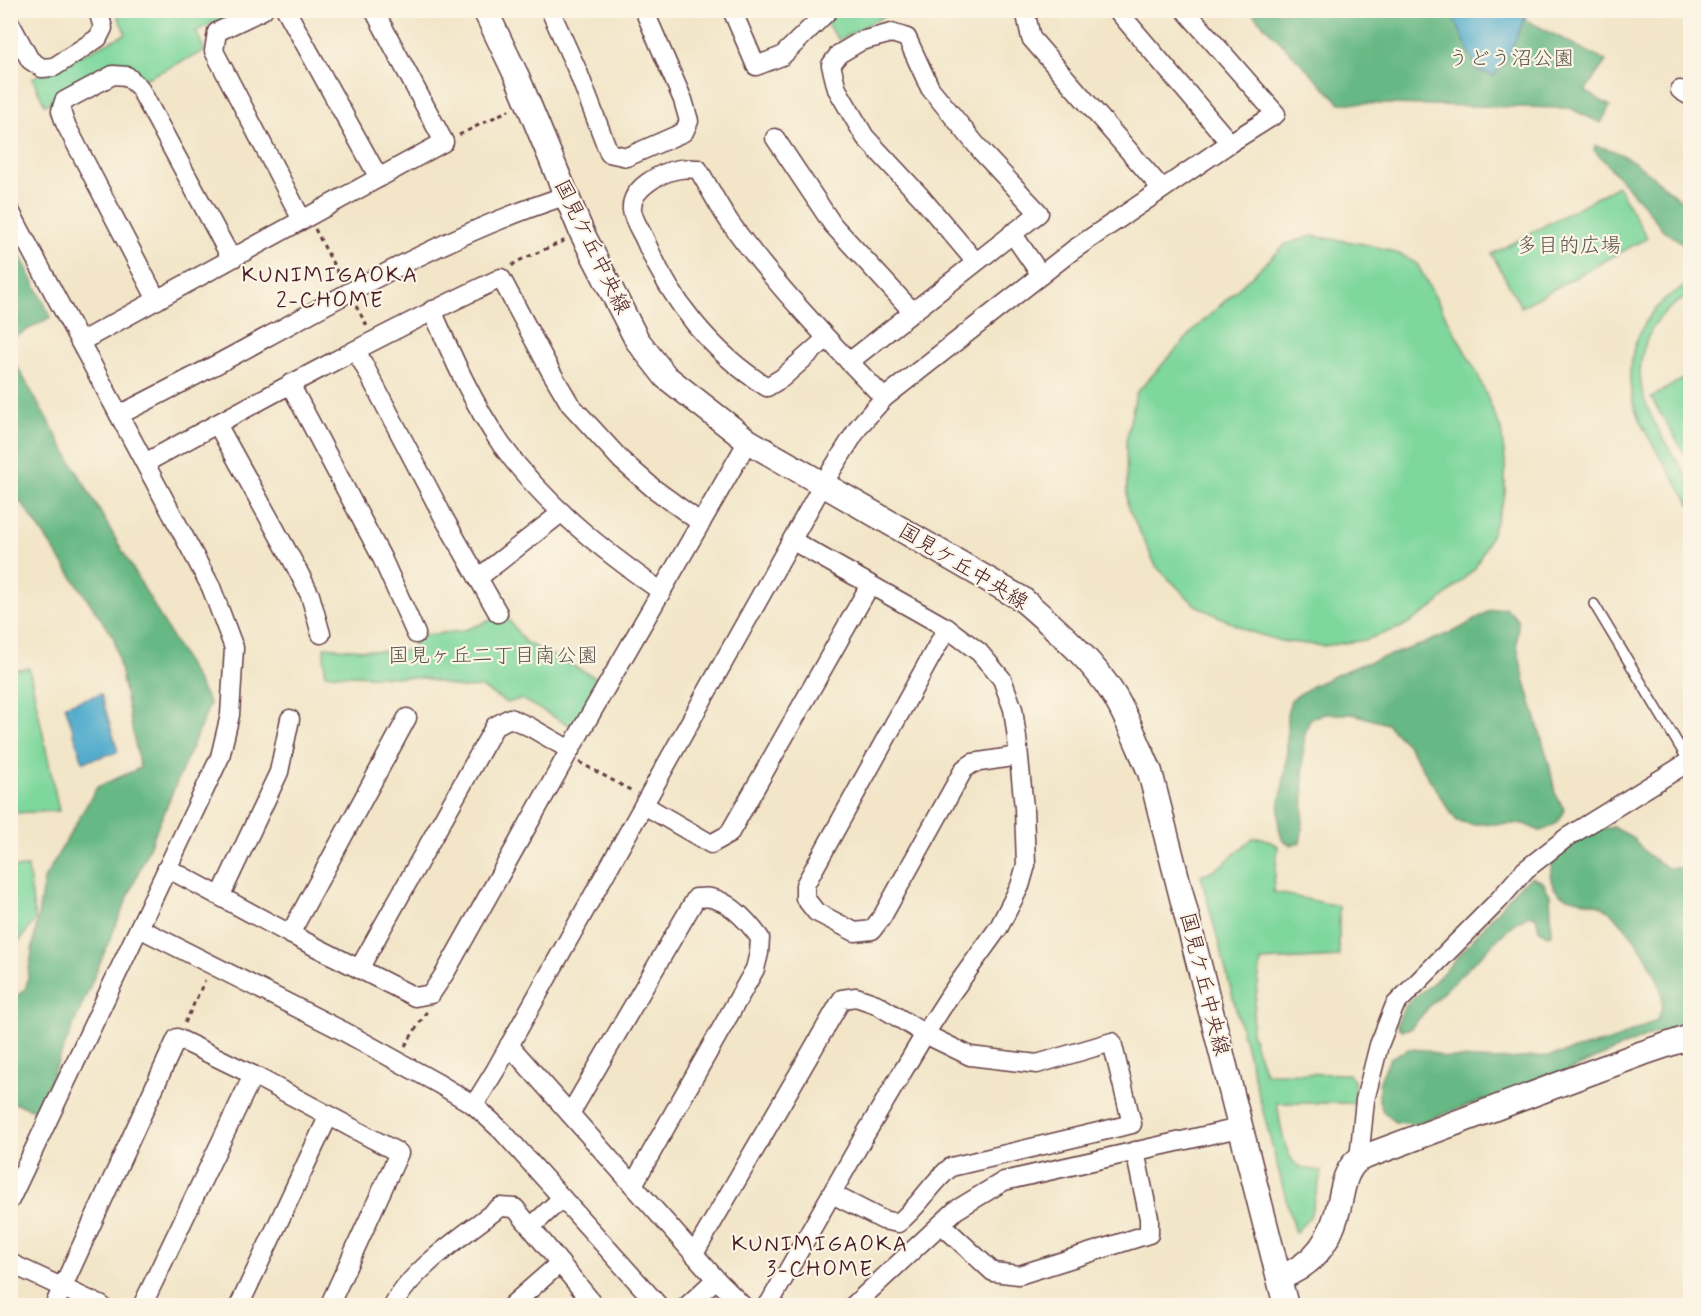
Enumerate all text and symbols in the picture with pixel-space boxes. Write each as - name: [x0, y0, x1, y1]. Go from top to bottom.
- park label: うどう沼公園: [1448, 45, 1574, 73]
- street label: 国見ケ丘中央線: [547, 175, 637, 319]
- park label: 多目的広場: [1517, 232, 1622, 260]
- district label: KUNIMIGAOKA 2-CHOME: [241, 262, 419, 315]
- street label: 国見ケ丘中央線: [893, 517, 1033, 617]
- park label: 国見ヶ丘二丁目南公園: [388, 642, 598, 670]
- street label: 国見ケ丘中央線: [1173, 909, 1235, 1059]
- district label: KUNIMIGAOKA 3-CHOME: [731, 1231, 909, 1284]

